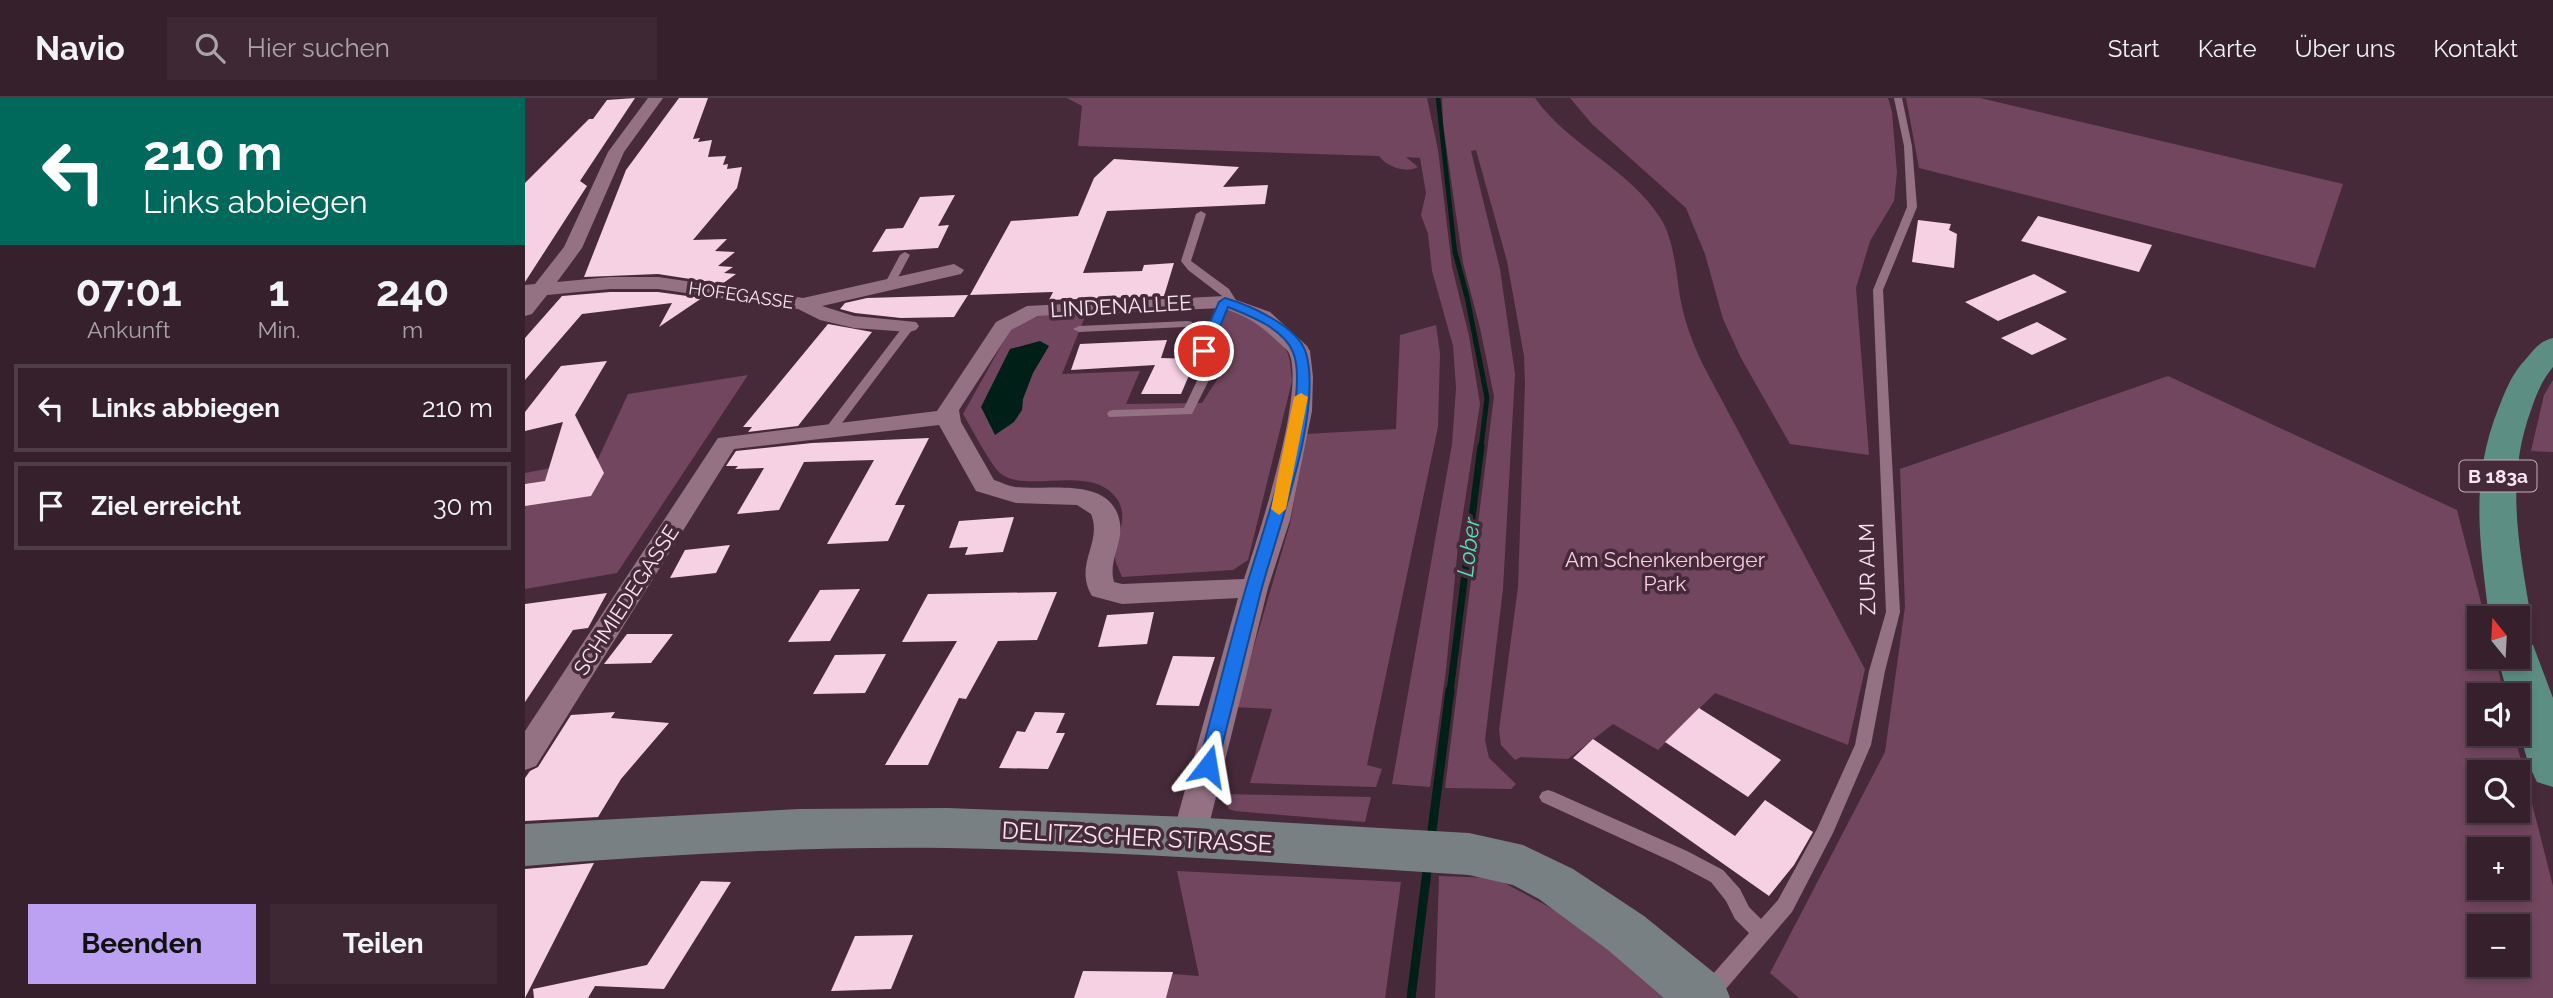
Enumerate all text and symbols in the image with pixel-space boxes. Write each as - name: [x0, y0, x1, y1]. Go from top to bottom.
- search box: [167, 17, 657, 80]
- text: Navio: [35, 29, 125, 68]
- icon: search: [191, 29, 229, 67]
- text: Hier suchen: [247, 33, 390, 63]
- text: Start: [2108, 34, 2160, 63]
- text: Karte: [2198, 34, 2257, 63]
- text: Über uns: [2295, 34, 2395, 63]
- text: Kontakt: [2433, 34, 2518, 63]
- text: 210 m: [143, 124, 282, 181]
- icon: left: [28, 126, 119, 217]
- text: Links abbiegen: [143, 183, 368, 220]
- text: 07:01: [76, 267, 182, 316]
- text: 1: [269, 267, 289, 316]
- text: 240: [376, 267, 449, 316]
- street label: HOFEGASSE: [687, 277, 795, 313]
- street label: LINDENALLEE: [1049, 290, 1193, 322]
- text: Ankunft: [87, 316, 170, 343]
- text: Min.: [257, 316, 300, 343]
- text: m: [402, 316, 423, 343]
- pin: [1174, 321, 1234, 381]
- icon: arrive: [1185, 332, 1223, 370]
- icon: left: [32, 389, 70, 427]
- text: Links abbiegen: [91, 393, 280, 423]
- text: 210 m: [422, 393, 493, 423]
- road number: B 183a: [2459, 460, 2536, 492]
- icon: arrive: [32, 487, 70, 525]
- text: Ziel erreicht: [91, 491, 241, 521]
- text: 30 m: [433, 491, 493, 521]
- water label: Lober: [1451, 515, 1485, 578]
- street label: SCHMIEDEGASSE: [568, 520, 684, 680]
- street label: ZUR ALM: [1854, 523, 1880, 615]
- park label: Am Schenkenberger Park: [1565, 547, 1766, 596]
- north arrow: [2467, 606, 2531, 668]
- map controls: [2467, 606, 2530, 977]
- button: sound: [2467, 683, 2530, 746]
- position arrow: [1171, 729, 1245, 803]
- button: search: [2467, 760, 2530, 823]
- street label: DELITZSCHER STRASSE: [1001, 815, 1273, 859]
- button: +: [2467, 837, 2530, 900]
- button: Beenden: [28, 904, 256, 984]
- button: Teilen: [270, 904, 497, 984]
- button: −: [2467, 914, 2530, 977]

